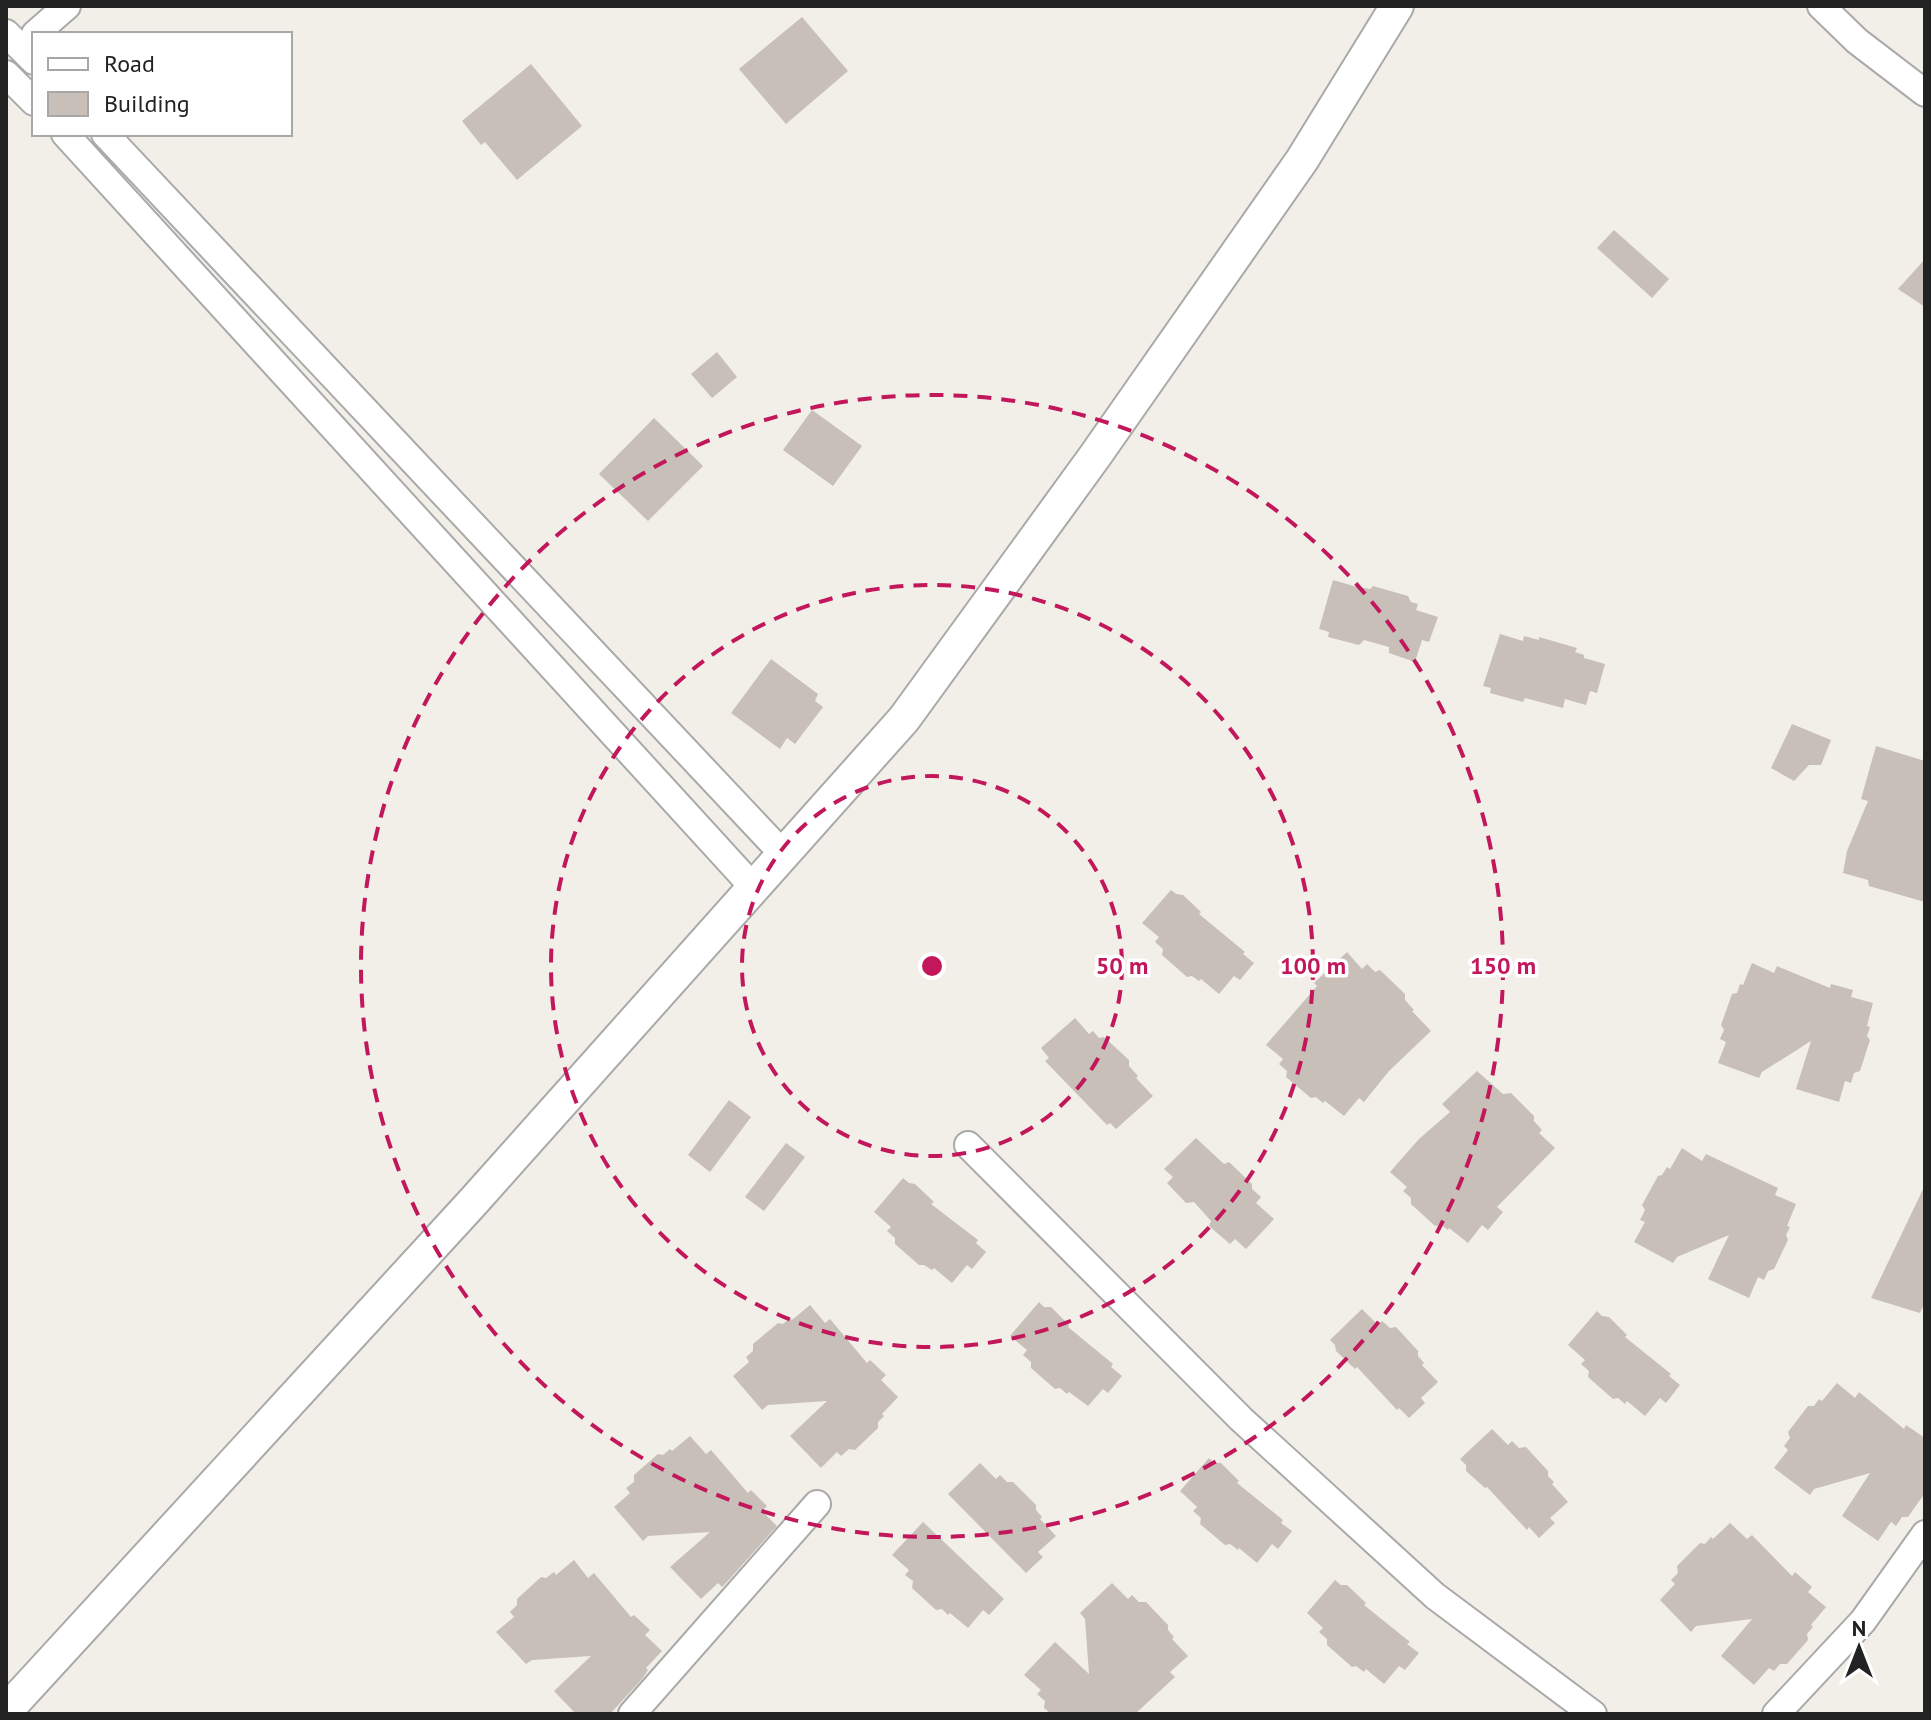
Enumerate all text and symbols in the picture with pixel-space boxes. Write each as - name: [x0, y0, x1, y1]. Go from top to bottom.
- legend: [32, 32, 292, 136]
- text: Road: [104, 48, 155, 79]
- text: Building: [104, 88, 190, 119]
- text: 50 m: [1096, 950, 1148, 981]
- text: 100 m: [1280, 950, 1346, 981]
- text: 150 m: [1470, 950, 1536, 981]
- centre of rings: [918, 952, 946, 980]
- north arrow: [1819, 1608, 1899, 1688]
- text: N: [1852, 1614, 1866, 1642]

